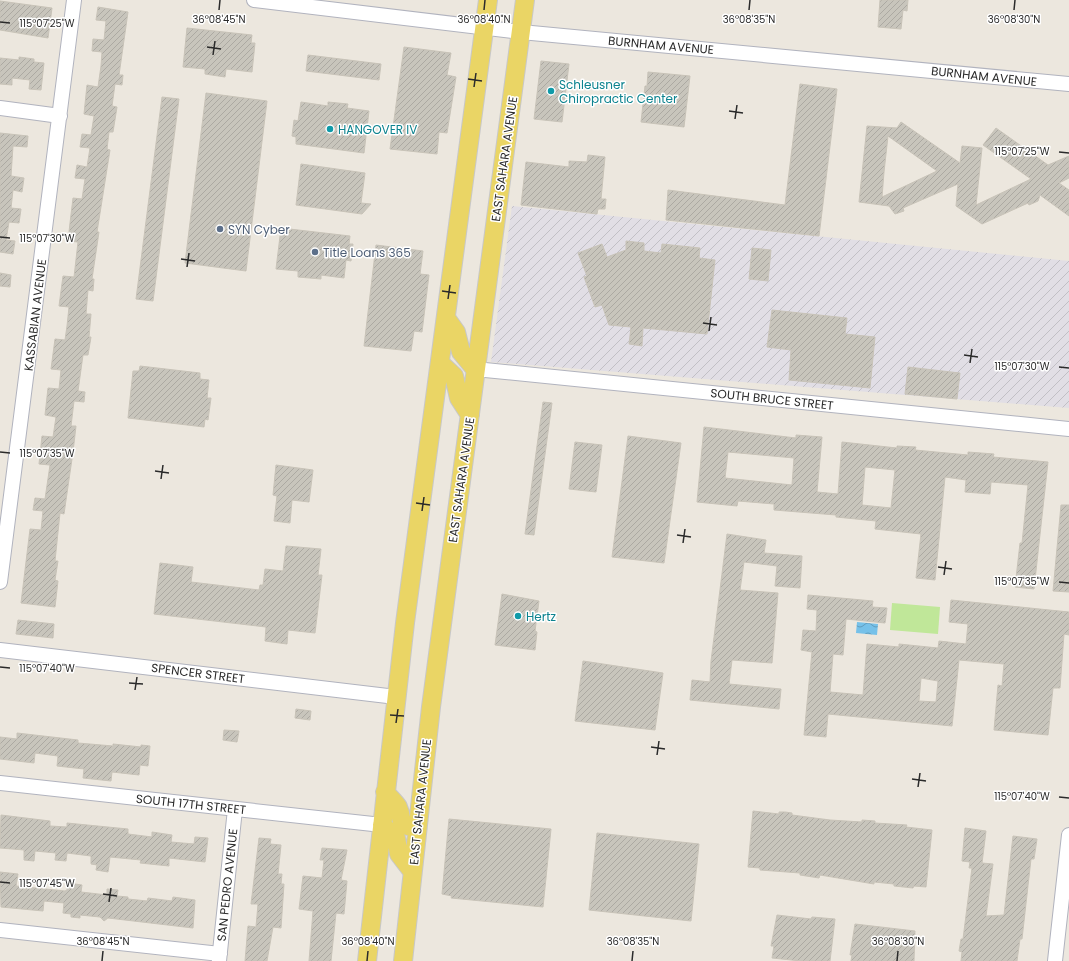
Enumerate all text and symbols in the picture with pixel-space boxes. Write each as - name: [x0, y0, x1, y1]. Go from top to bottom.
- text: 36°08'45"N: [192, 12, 246, 27]
- text: 36°08'40"N: [457, 12, 511, 27]
- text: 36°08'35"N: [723, 12, 775, 27]
- text: 36°08'30"N: [988, 12, 1040, 27]
- text: 115°07'25"W: [20, 16, 75, 31]
- street label: BURNHAM AVENUE: [607, 32, 715, 58]
- street label: BURNHAM AVENUE: [930, 62, 1038, 90]
- place label: Schleusner Chiropractic Center: [559, 76, 678, 107]
- marker: Schleusner Chiropractic Center: [546, 86, 556, 96]
- street label: EAST SAHARA AVENUE: [487, 95, 521, 223]
- place label: HANGOVER IV: [338, 121, 417, 138]
- marker: HANGOVER IV: [325, 124, 335, 134]
- text: 115°07'25"W: [995, 144, 1050, 159]
- place label: SYN Cyber: [228, 221, 290, 238]
- marker: SYN Cyber: [215, 224, 225, 234]
- text: 115°07'30"W: [20, 231, 75, 246]
- place label: Title Loans 365: [323, 244, 411, 261]
- marker: Title Loans 365: [310, 247, 320, 257]
- street label: KASSABIAN AVENUE: [20, 258, 50, 372]
- text: 115°07'30"W: [995, 359, 1050, 374]
- street label: SOUTH BRUCE STREET: [710, 384, 835, 414]
- street label: EAST SAHARA AVENUE: [444, 416, 478, 544]
- text: 115°07'35"W: [20, 446, 75, 461]
- text: 115°07'35"W: [995, 574, 1050, 589]
- place label: Hertz: [526, 608, 556, 625]
- marker: Hertz: [513, 611, 523, 621]
- street label: SPENCER STREET: [150, 659, 246, 687]
- text: 115°07'40"W: [19, 661, 75, 676]
- street label: EAST SAHARA AVENUE: [405, 738, 435, 866]
- text: 115°07'40"W: [994, 789, 1050, 804]
- street label: SOUTH 17TH STREET: [135, 790, 247, 818]
- street label: SAN PEDRO AVENUE: [213, 828, 241, 942]
- text: 115°07'45"W: [19, 876, 75, 891]
- text: 36°08'45"N: [76, 934, 130, 949]
- text: 36°08'40"N: [341, 934, 395, 949]
- text: 36°08'35"N: [607, 934, 659, 949]
- text: 36°08'30"N: [872, 934, 924, 949]

